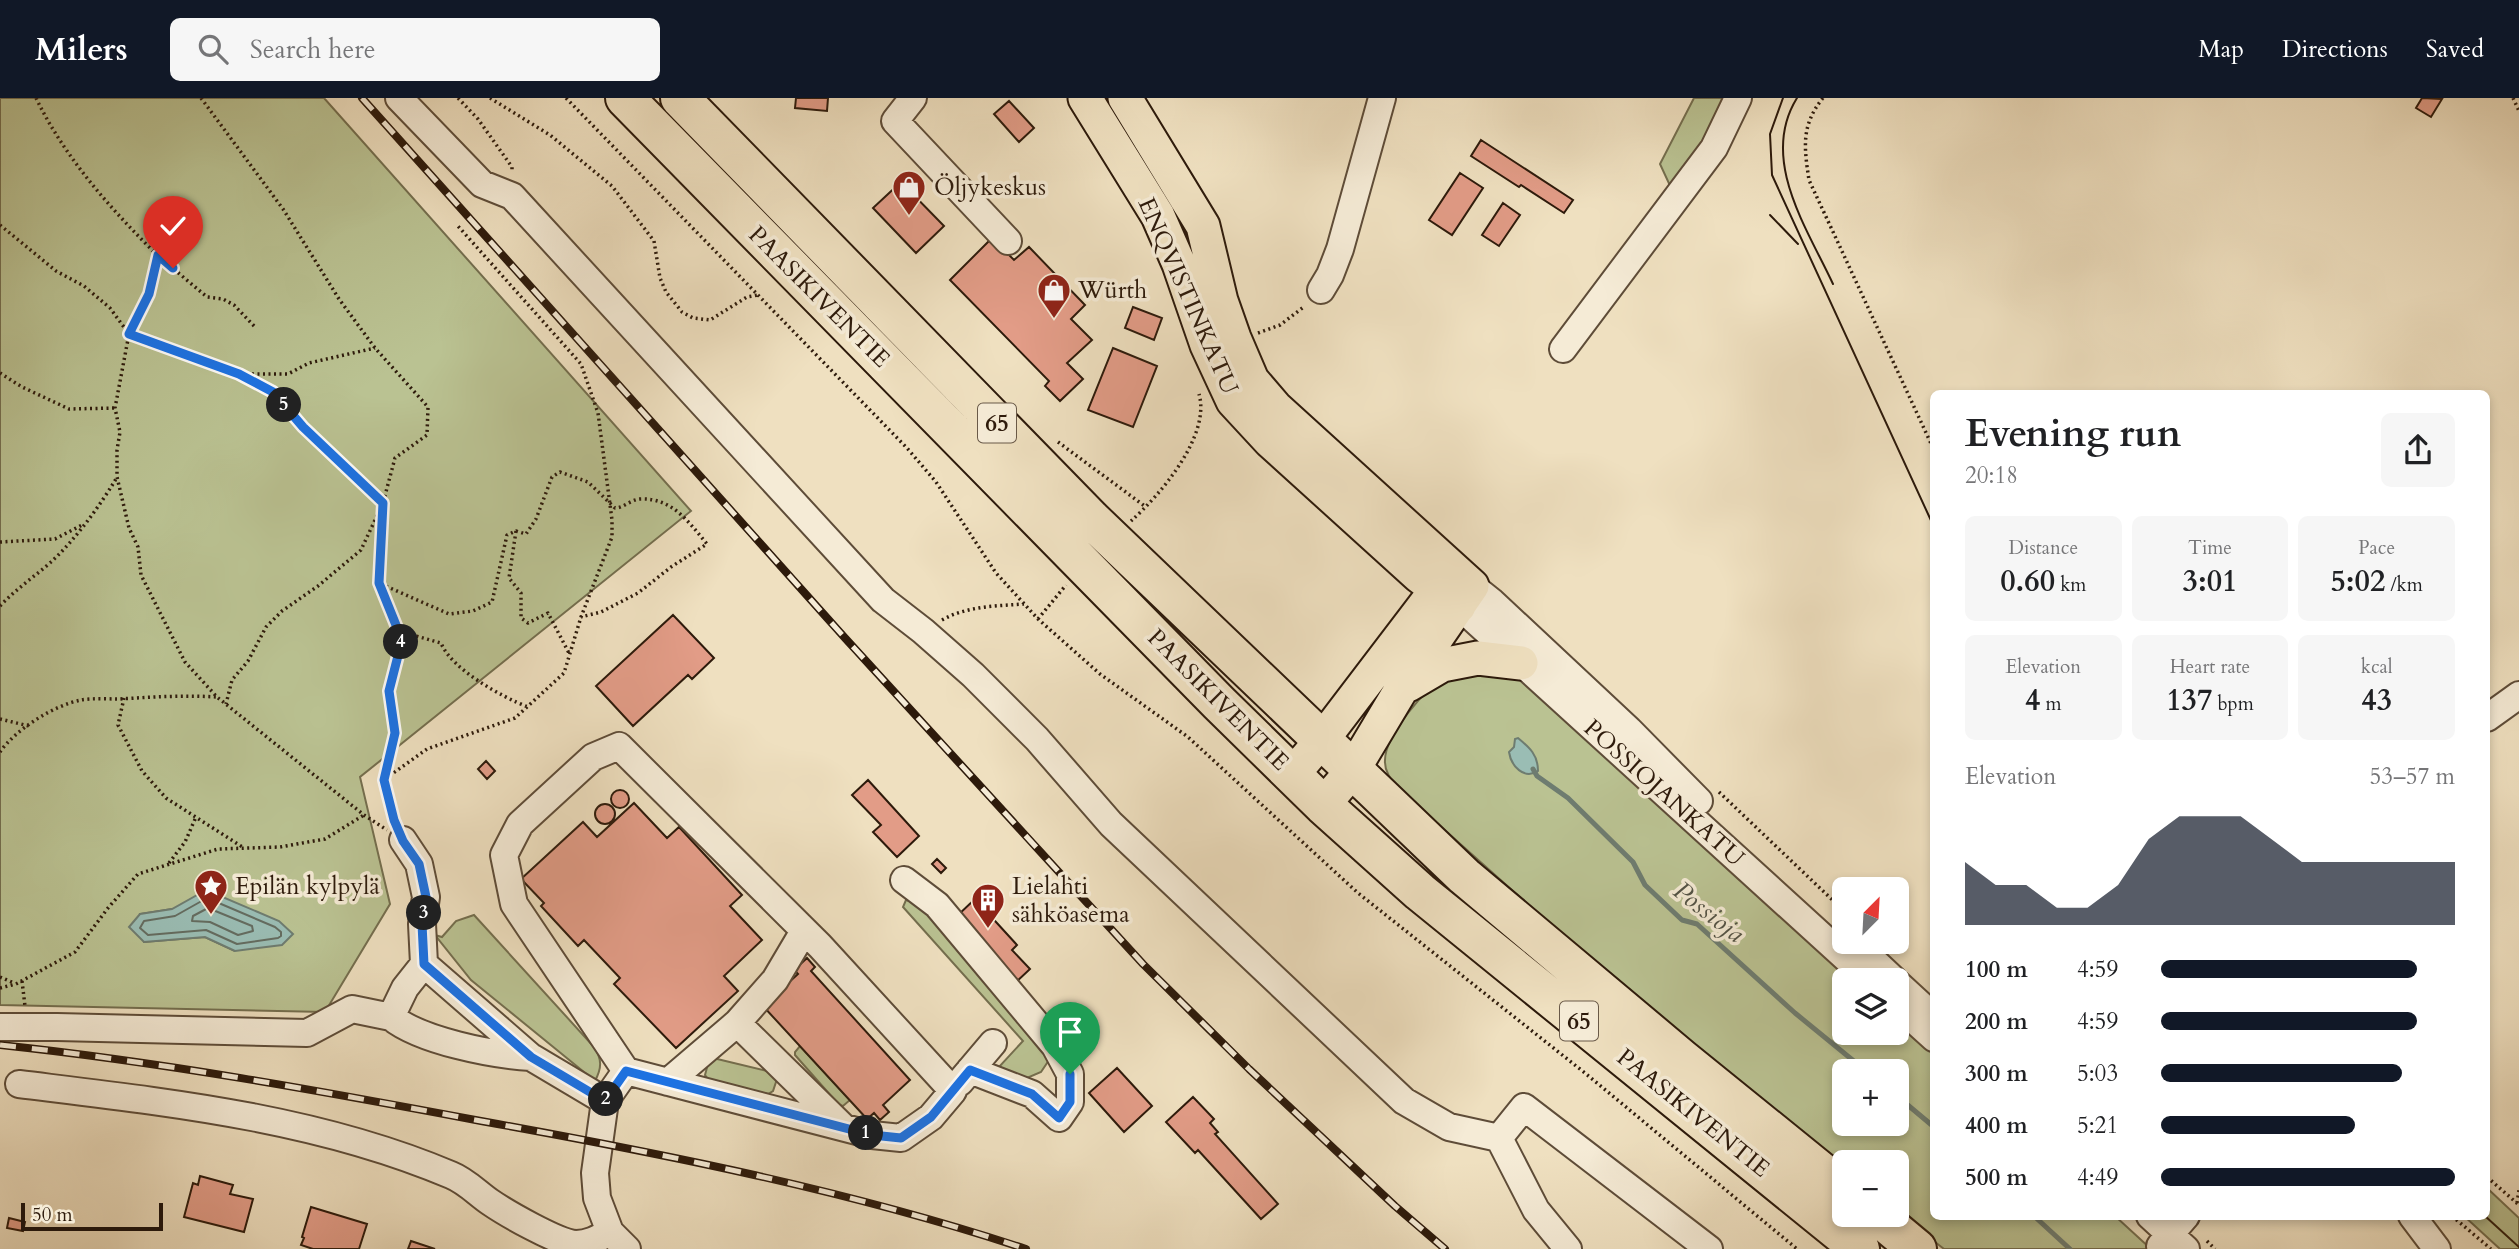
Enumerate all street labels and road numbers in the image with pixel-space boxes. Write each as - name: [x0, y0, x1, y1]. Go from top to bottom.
- street label: ENQVISTINKATU: [1130, 192, 1246, 400]
- street label: PAASIKIVENTIE: [741, 219, 897, 375]
- road number: 65: [978, 404, 1016, 442]
- street label: PAASIKIVENTIE: [1140, 622, 1296, 778]
- street label: POSSIOJANKATU: [1577, 712, 1752, 874]
- road number: 65: [1560, 1002, 1598, 1040]
- street label: PAASIKIVENTIE: [1610, 1041, 1776, 1185]

